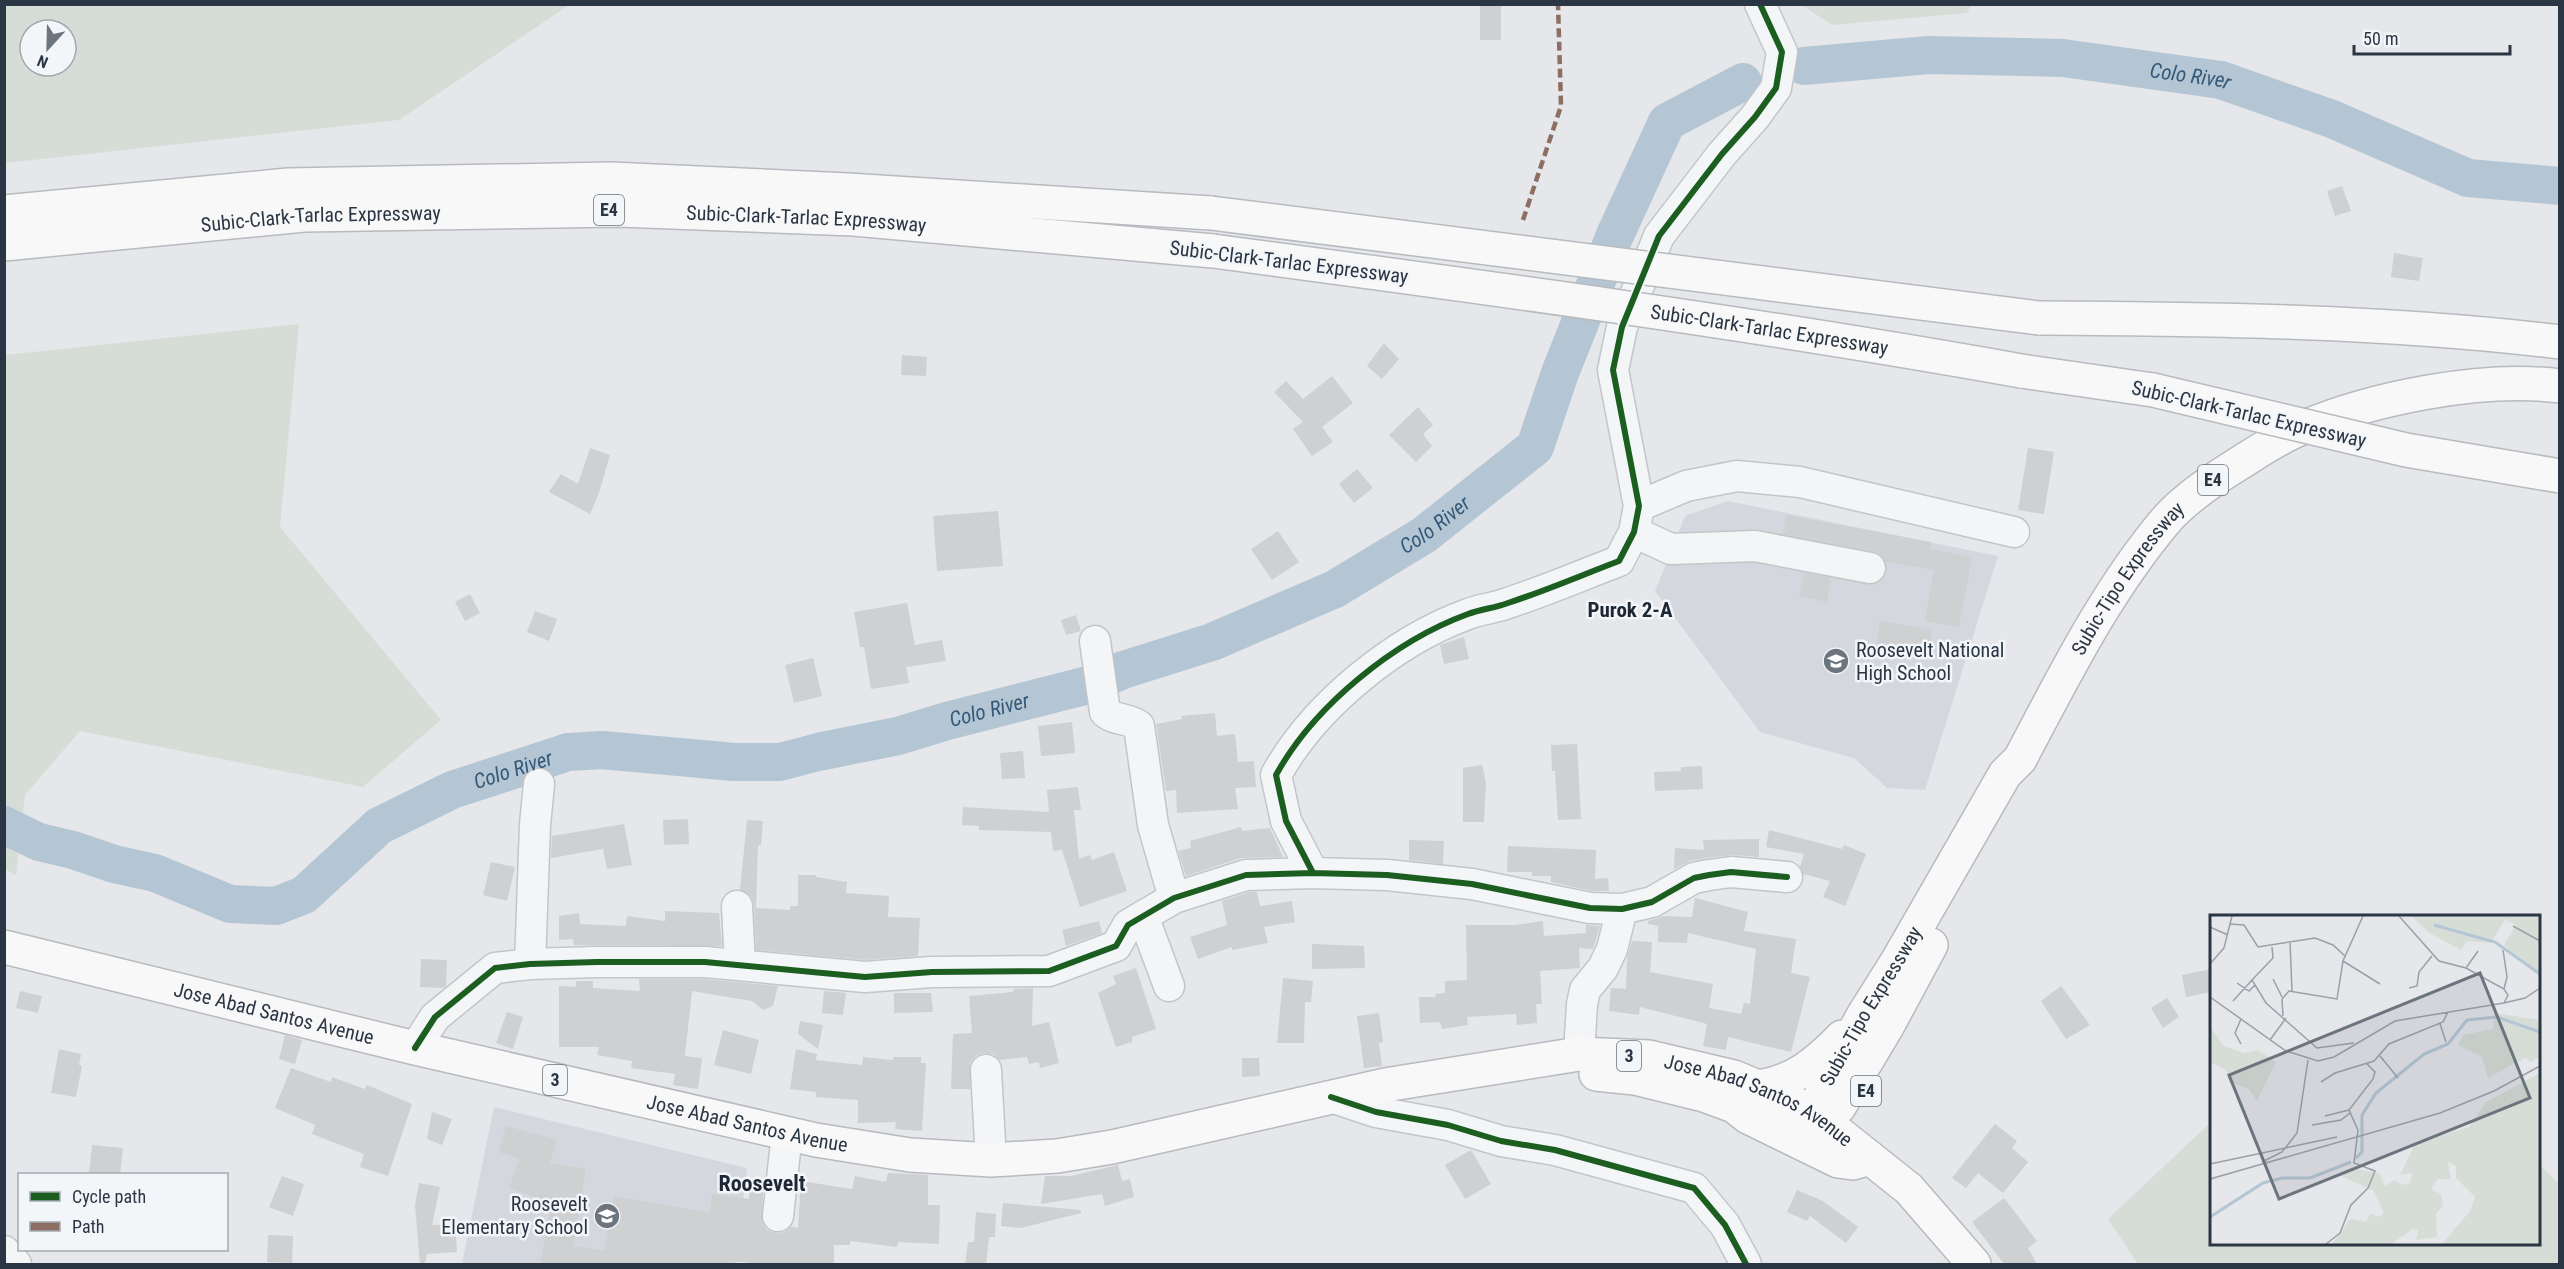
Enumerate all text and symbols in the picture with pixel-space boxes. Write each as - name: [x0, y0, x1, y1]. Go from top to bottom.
- north arrow: [18, 18, 78, 78]
- scale bar: [2354, 18, 2510, 56]
- text: 50 m: [2363, 28, 2398, 49]
- text: N: [34, 51, 51, 72]
- water label: Colo River: [2148, 58, 2235, 95]
- road number: E4: [594, 195, 624, 225]
- street label: Subic-Clark-Tarlac Expressway: [200, 201, 441, 237]
- street label: Subic-Clark-Tarlac Expressway: [686, 201, 927, 237]
- street label: Subic-Clark-Tarlac Expressway: [1168, 235, 1410, 289]
- street label: Subic-Clark-Tarlac Expressway: [1649, 299, 1890, 360]
- street label: Subic-Clark-Tarlac Expressway: [2129, 375, 2369, 453]
- road number: E4: [2198, 465, 2228, 495]
- water label: Colo River: [1395, 491, 1475, 559]
- street label: Subic-Tipo Expressway: [2066, 497, 2189, 659]
- district label: Purok 2-A: [1588, 598, 1673, 622]
- place label: Roosevelt National High School: [1856, 638, 2004, 685]
- school or university icon: Roosevelt National High School: [1821, 646, 1851, 676]
- water label: Colo River: [947, 688, 1032, 732]
- water label: Colo River: [471, 746, 556, 794]
- inset map: [2210, 915, 2540, 1245]
- street label: Subic-Tipo Expressway: [1815, 922, 1927, 1089]
- street label: Jose Abad Santos Avenue: [172, 977, 376, 1049]
- road number: 3: [1617, 1041, 1641, 1071]
- street label: Jose Abad Santos Avenue: [1662, 1049, 1857, 1151]
- road number: 3: [543, 1065, 567, 1095]
- road number: E4: [1851, 1076, 1881, 1106]
- street label: Jose Abad Santos Avenue: [645, 1090, 849, 1157]
- district label: Roosevelt: [719, 1171, 806, 1196]
- legend: [18, 1173, 228, 1251]
- text: Cycle path: [72, 1186, 146, 1207]
- place label: Roosevelt Elementary School: [441, 1192, 588, 1239]
- school or university icon: Roosevelt Elementary School: [592, 1201, 622, 1231]
- text: Path: [72, 1216, 105, 1237]

